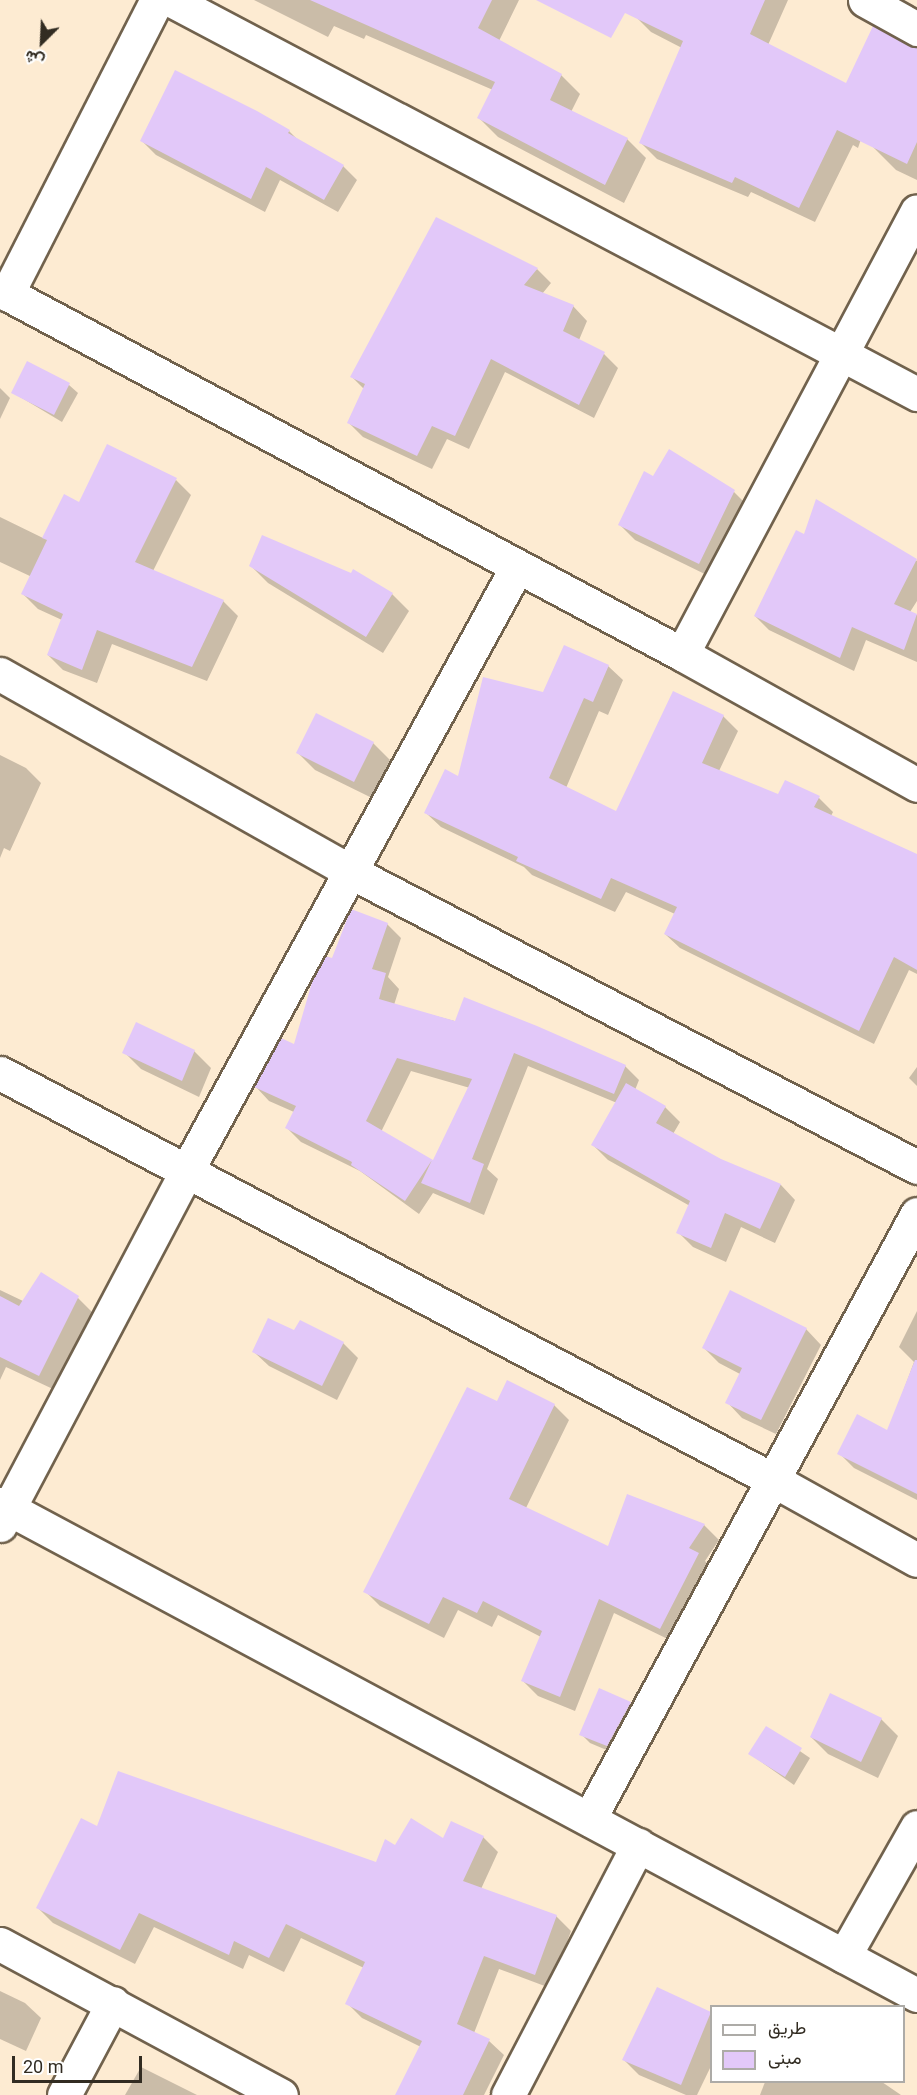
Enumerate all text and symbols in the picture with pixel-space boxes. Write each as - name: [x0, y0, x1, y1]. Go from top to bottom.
- north arrow: [12, 12, 72, 72]
- text: ش: [22, 46, 47, 71]
- legend: [710, 2005, 905, 2083]
- text: طريق: [768, 2017, 806, 2038]
- scale bar: [15, 2044, 146, 2082]
- text: مبنى: [768, 2047, 802, 2068]
- text: 20 m: [23, 2056, 63, 2077]

